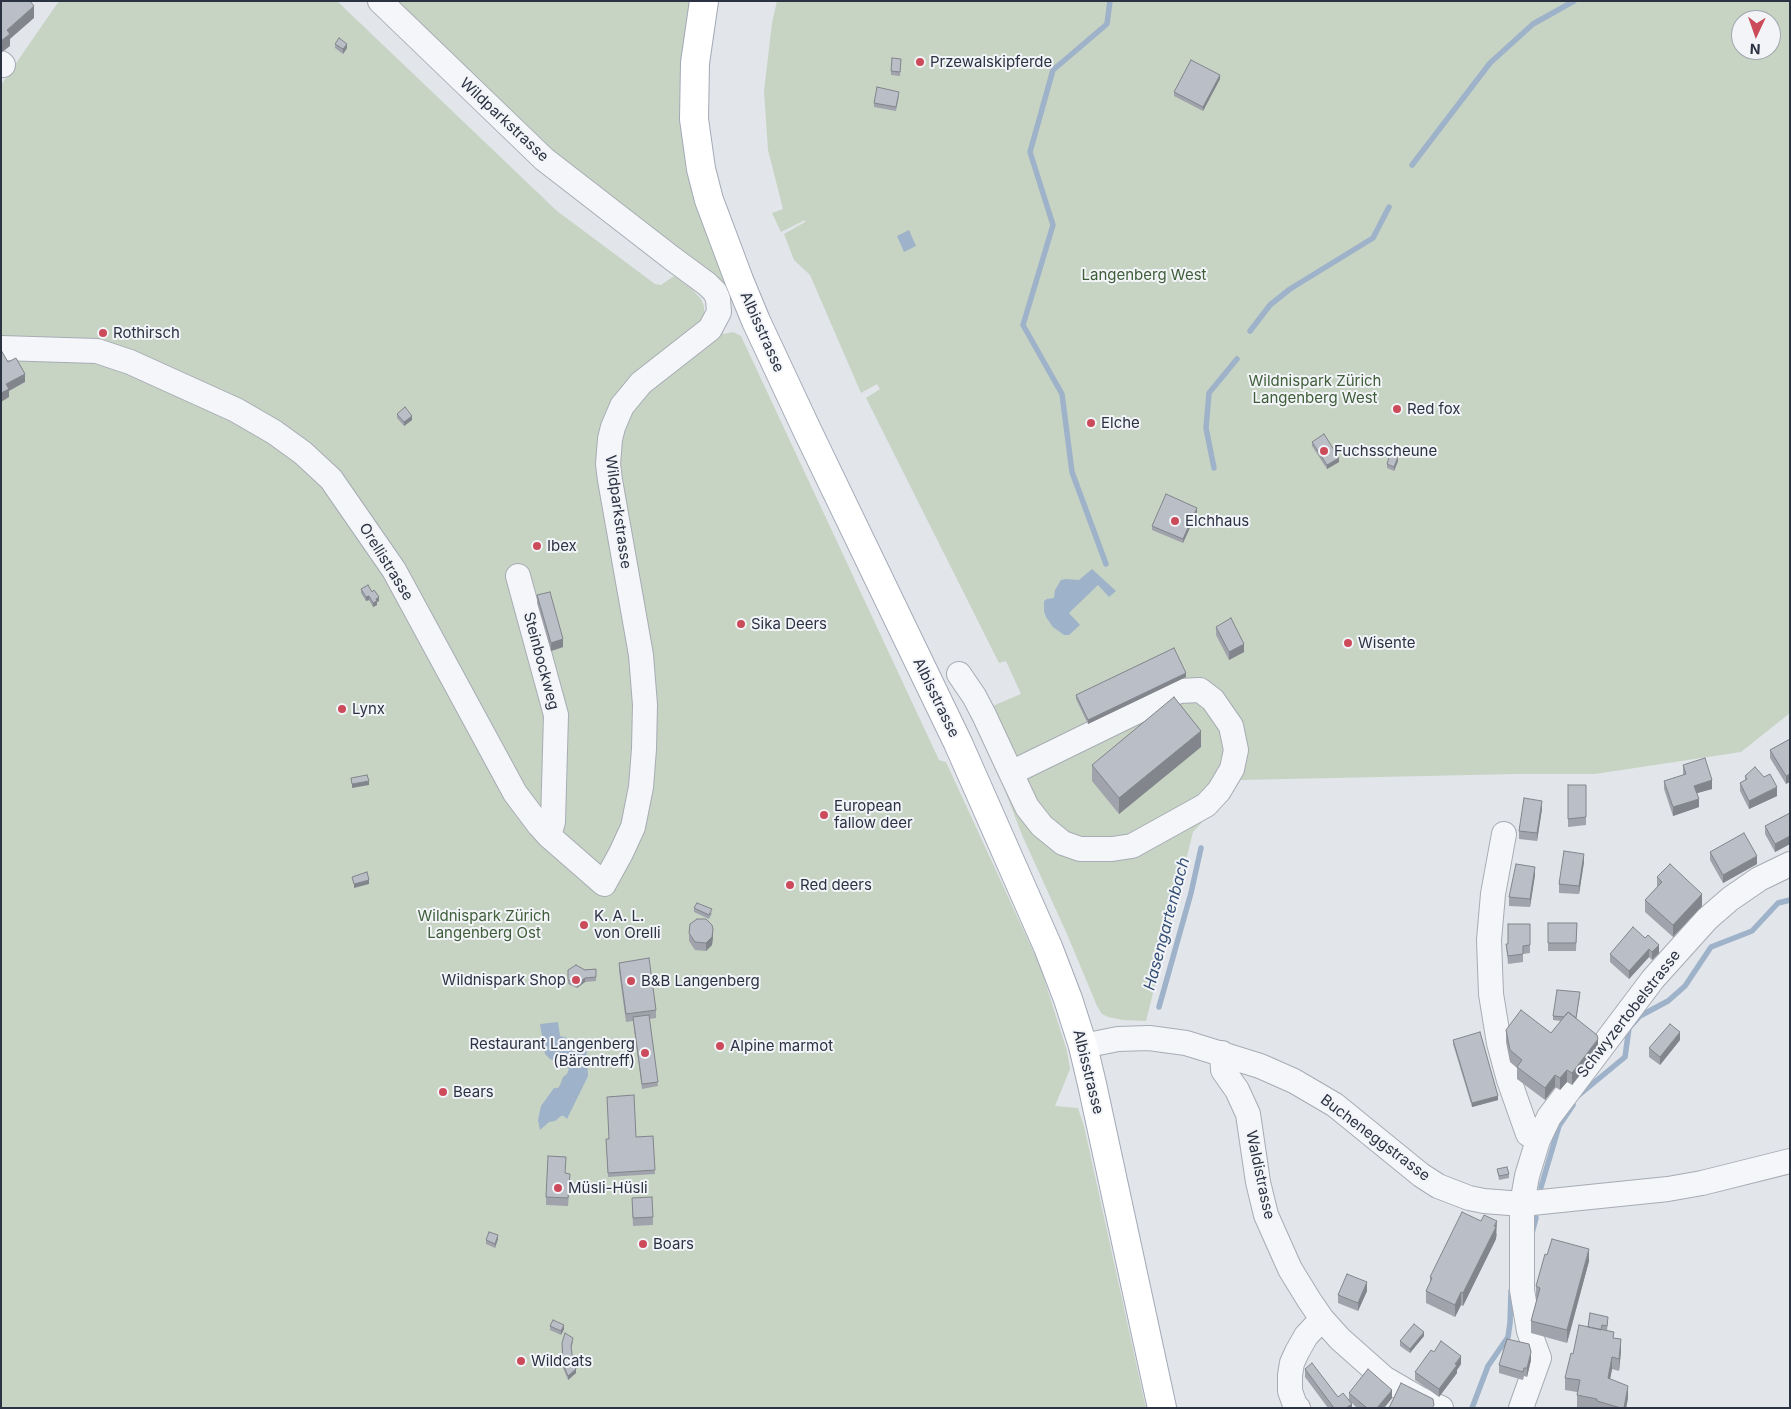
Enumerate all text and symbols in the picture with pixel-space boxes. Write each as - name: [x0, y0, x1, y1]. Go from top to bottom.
- north arrow: [1731, 10, 1781, 60]
- text: N: [1749, 41, 1761, 58]
- place label: Przewalskipferde: [930, 53, 1052, 71]
- marker: Przewalskipferde: [914, 56, 926, 68]
- street label: Wildparkstrasse: [456, 74, 552, 166]
- park label: Langenberg West: [1082, 266, 1206, 284]
- street label: Albisstrasse: [736, 289, 788, 375]
- place label: Rothirsch: [113, 324, 180, 342]
- marker: Rothirsch: [97, 327, 109, 339]
- park label: Wildnispark Zürich Langenberg West: [1249, 372, 1381, 407]
- place label: Red fox: [1407, 400, 1461, 418]
- marker: Red fox: [1391, 403, 1403, 415]
- place label: Elche: [1101, 414, 1140, 432]
- marker: Elche: [1085, 417, 1097, 429]
- place label: Fuchsscheune: [1334, 442, 1437, 460]
- marker: Fuchsscheune: [1318, 445, 1330, 457]
- street label: Wildparkstrasse: [601, 454, 635, 570]
- place label: Elchhaus: [1185, 512, 1249, 530]
- marker: Elchhaus: [1169, 515, 1181, 527]
- street label: Orellistrasse: [355, 520, 417, 604]
- place label: Ibex: [547, 537, 577, 555]
- marker: Ibex: [531, 540, 543, 552]
- street label: Steinbockweg: [519, 610, 563, 712]
- place label: Sika Deers: [751, 615, 827, 633]
- marker: Sika Deers: [735, 618, 747, 630]
- place label: Wisente: [1358, 634, 1415, 652]
- marker: Wisente: [1342, 637, 1354, 649]
- street label: Albisstrasse: [909, 655, 963, 741]
- place label: Lynx: [352, 700, 385, 718]
- marker: Lynx: [336, 703, 348, 715]
- place label: European fallow deer: [834, 797, 913, 832]
- marker: European fallow deer: [818, 809, 830, 821]
- water label: Hasengartenbach: [1140, 855, 1194, 993]
- place label: Red deers: [800, 876, 872, 894]
- marker: Red deers: [784, 879, 796, 891]
- park label: Wildnispark Zürich Langenberg Ost: [418, 907, 550, 942]
- place label: K. A. L. von Orelli: [594, 907, 661, 942]
- marker: K. A. L. von Orelli: [578, 919, 590, 931]
- street label: Schwyzertobelstrasse: [1574, 947, 1684, 1081]
- place label: Wildnispark Shop: [442, 971, 566, 989]
- place label: B&B Langenberg: [641, 972, 760, 990]
- marker: Wildnispark Shop: [570, 974, 582, 986]
- marker: B&B Langenberg: [625, 975, 637, 987]
- street label: Albisstrasse: [1069, 1028, 1107, 1116]
- place label: Restaurant Langenberg (Bärentreff): [469, 1035, 635, 1070]
- place label: Alpine marmot: [730, 1037, 833, 1055]
- marker: Alpine marmot: [714, 1040, 726, 1052]
- marker: Restaurant Langenberg (Bärentreff): [639, 1047, 651, 1059]
- place label: Bears: [453, 1083, 494, 1101]
- marker: Bears: [437, 1086, 449, 1098]
- street label: Bucheneggstrasse: [1317, 1091, 1433, 1185]
- street label: Waldistrasse: [1242, 1129, 1278, 1221]
- place label: Müsli-Hüsli: [568, 1179, 648, 1197]
- marker: Müsli-Hüsli: [552, 1182, 564, 1194]
- place label: Boars: [653, 1235, 694, 1253]
- marker: Boars: [637, 1238, 649, 1250]
- place label: Wildcats: [531, 1352, 592, 1370]
- marker: Wildcats: [515, 1355, 527, 1367]

